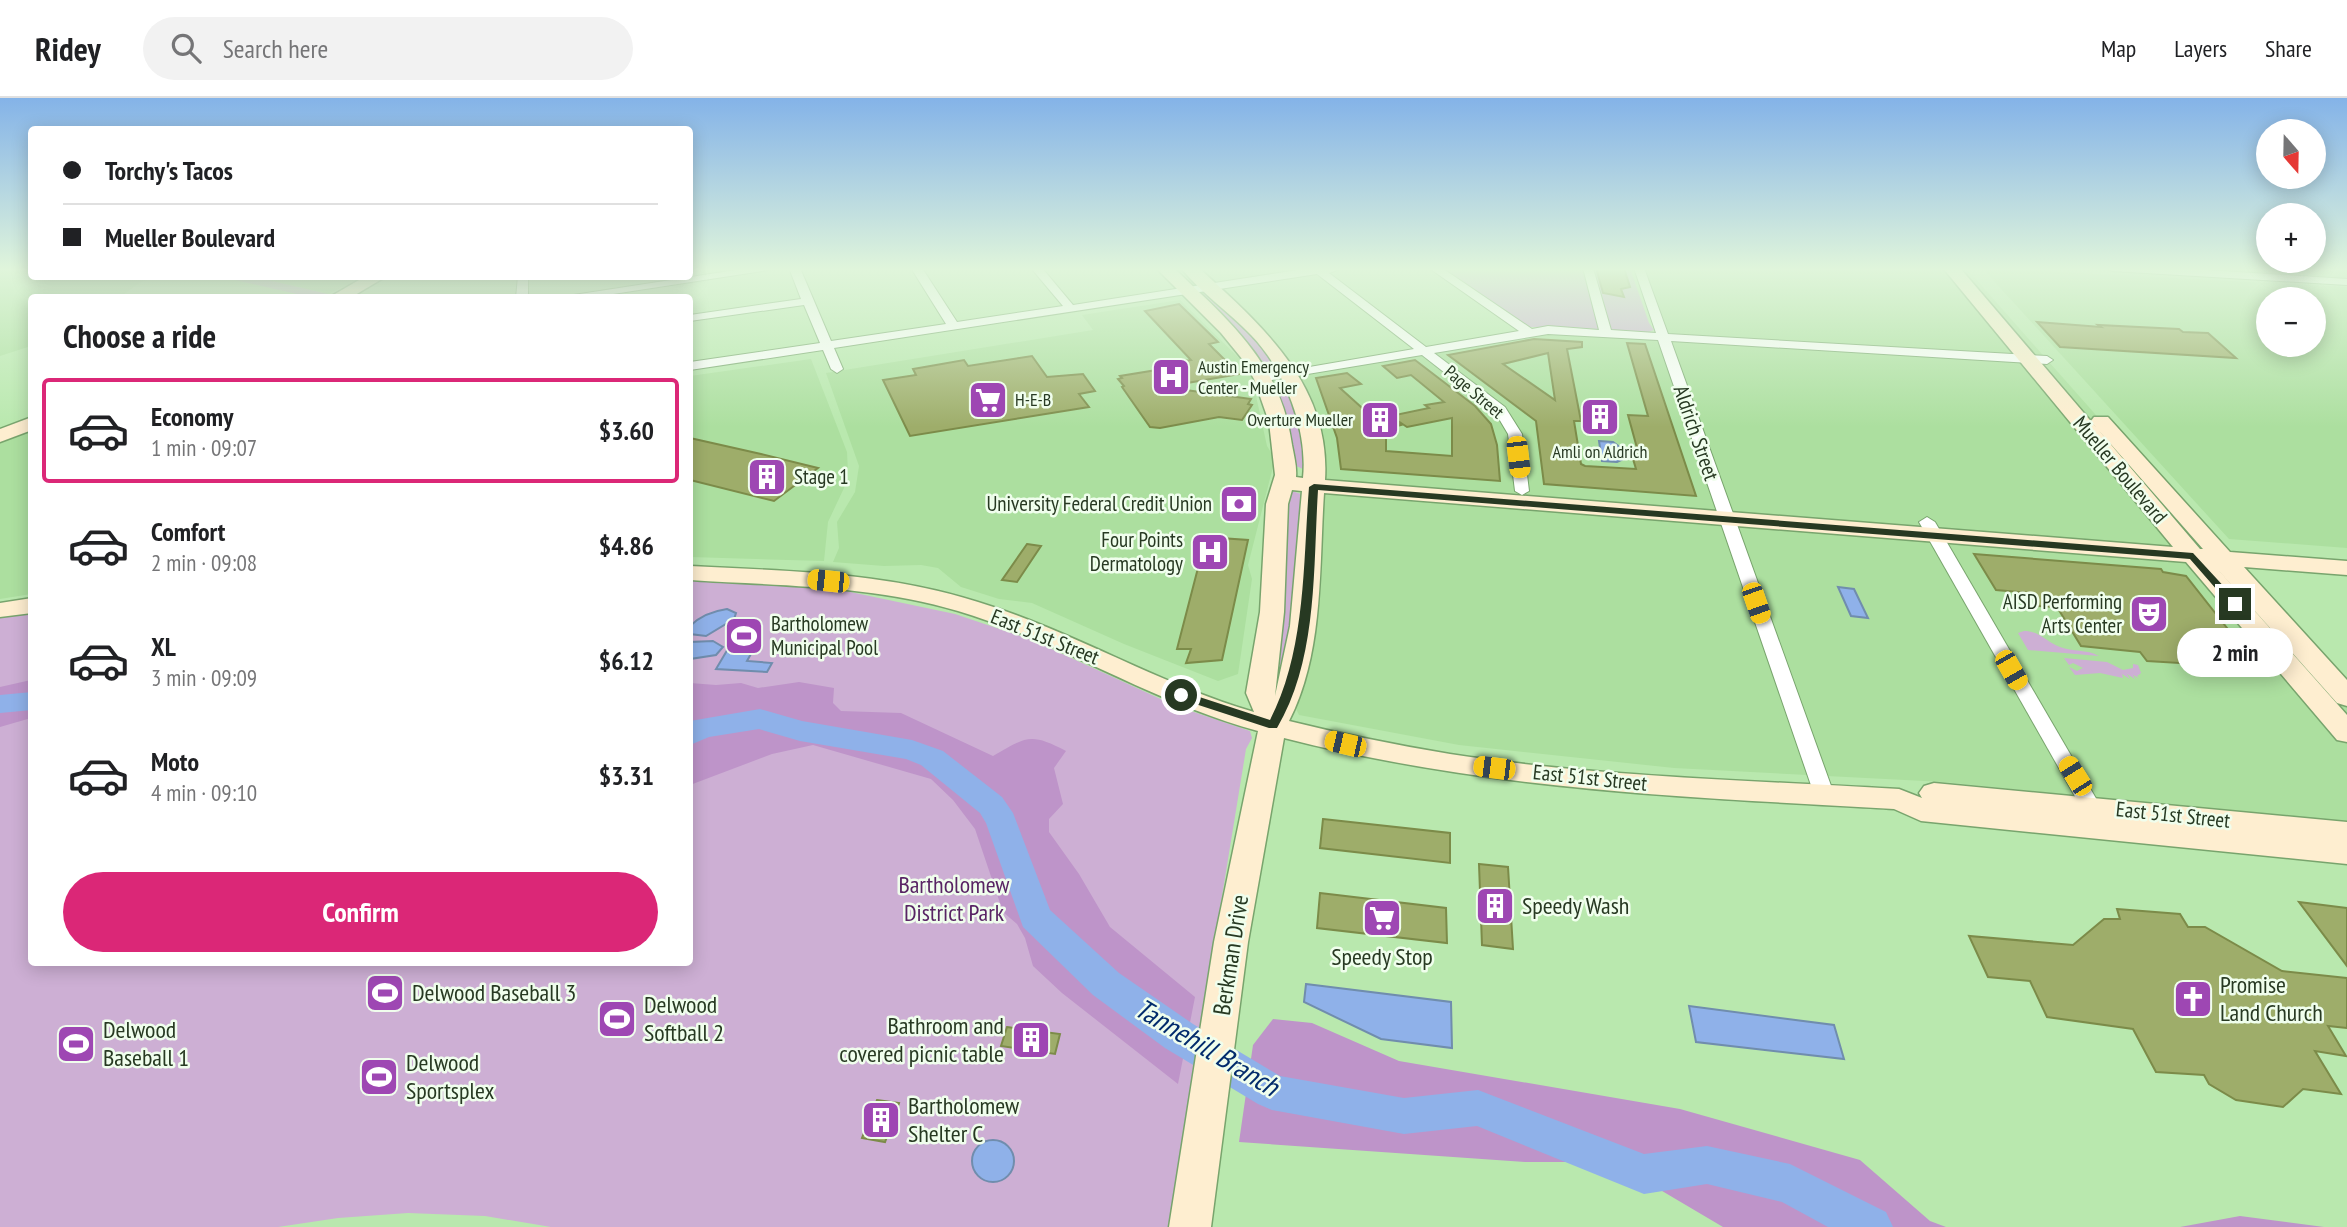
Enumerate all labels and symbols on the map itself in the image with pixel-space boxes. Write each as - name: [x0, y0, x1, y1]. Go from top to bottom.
- north arrow: [2256, 119, 2326, 189]
- place label: Austin Emergency Center - Mueller: [1198, 355, 1309, 399]
- hospital icon: Austin Emergency Center - Mueller: [1150, 356, 1192, 398]
- street label: Page Street: [1440, 360, 1509, 423]
- supermarket icon: H-E-B: [967, 379, 1009, 421]
- street label: Aldrich Street: [1668, 382, 1725, 484]
- place label: H-E-B: [1015, 388, 1051, 411]
- building icon: Amli on Aldrich: [1579, 396, 1621, 438]
- building icon: Overture Mueller: [1359, 399, 1401, 441]
- place label: Overture Mueller: [1247, 408, 1353, 431]
- street label: Mueller Boulevard: [2067, 410, 2173, 529]
- car: [1506, 435, 1531, 479]
- place label: Amli on Aldrich: [1553, 440, 1647, 463]
- building icon: Stage 1: [746, 456, 788, 498]
- place label: Stage 1: [794, 463, 849, 490]
- bank icon: University Federal Credit Union: [1218, 483, 1260, 525]
- place label: University Federal Credit Union: [986, 490, 1212, 517]
- place label: Four Points Dermatology: [1090, 526, 1183, 577]
- hospital icon: Four Points Dermatology: [1189, 531, 1231, 573]
- car: [807, 568, 850, 594]
- car: [1740, 580, 1773, 626]
- place label: AISD Performing Arts Center: [2003, 588, 2122, 639]
- route end: [2219, 588, 2251, 620]
- theatre icon: AISD Performing Arts Center: [2128, 593, 2170, 635]
- street label: East 51st Street: [987, 603, 1103, 671]
- place label: Bartholomew Municipal Pool: [771, 610, 878, 661]
- sports icon: Bartholomew Municipal Pool: [723, 615, 765, 657]
- callout: 2 min: [2177, 628, 2293, 678]
- car: [1992, 647, 2031, 693]
- route start: [1165, 679, 1197, 711]
- car: [1323, 729, 1368, 759]
- car: [2055, 753, 2096, 799]
- car: [1472, 755, 1517, 781]
- street label: East 51st Street: [1532, 758, 1649, 797]
- street label: East 51st Street: [2115, 795, 2232, 834]
- park label: Bartholomew District Park: [898, 869, 1010, 928]
- building icon: Speedy Wash: [1474, 885, 1516, 927]
- place label: Speedy Wash: [1522, 890, 1629, 921]
- street label: Berkman Drive: [1206, 892, 1255, 1017]
- supermarket icon: Speedy Stop: [1361, 897, 1403, 939]
- place label: Speedy Stop: [1331, 941, 1433, 972]
- place label: Promise Land Church: [2220, 969, 2323, 1028]
- sports icon: Delwood Baseball 3: [364, 972, 406, 1014]
- place label: Delwood Baseball 3: [412, 977, 576, 1008]
- church icon: Promise Land Church: [2172, 978, 2214, 1020]
- place label: Delwood Softball 2: [644, 989, 724, 1048]
- water label: Tannehill Branch: [1129, 989, 1287, 1105]
- sports icon: Delwood Softball 2: [596, 998, 638, 1040]
- place label: Bathroom and covered picnic table: [839, 1010, 1004, 1069]
- place label: Delwood Baseball 1: [103, 1014, 189, 1073]
- building icon: Bathroom and covered picnic table: [1010, 1019, 1052, 1061]
- sports icon: Delwood Baseball 1: [55, 1023, 97, 1065]
- place label: Delwood Sportsplex: [406, 1047, 494, 1106]
- sports icon: Delwood Sportsplex: [358, 1056, 400, 1098]
- place label: Bartholomew Shelter C: [908, 1090, 1020, 1149]
- building icon: Bartholomew Shelter C: [860, 1099, 902, 1141]

